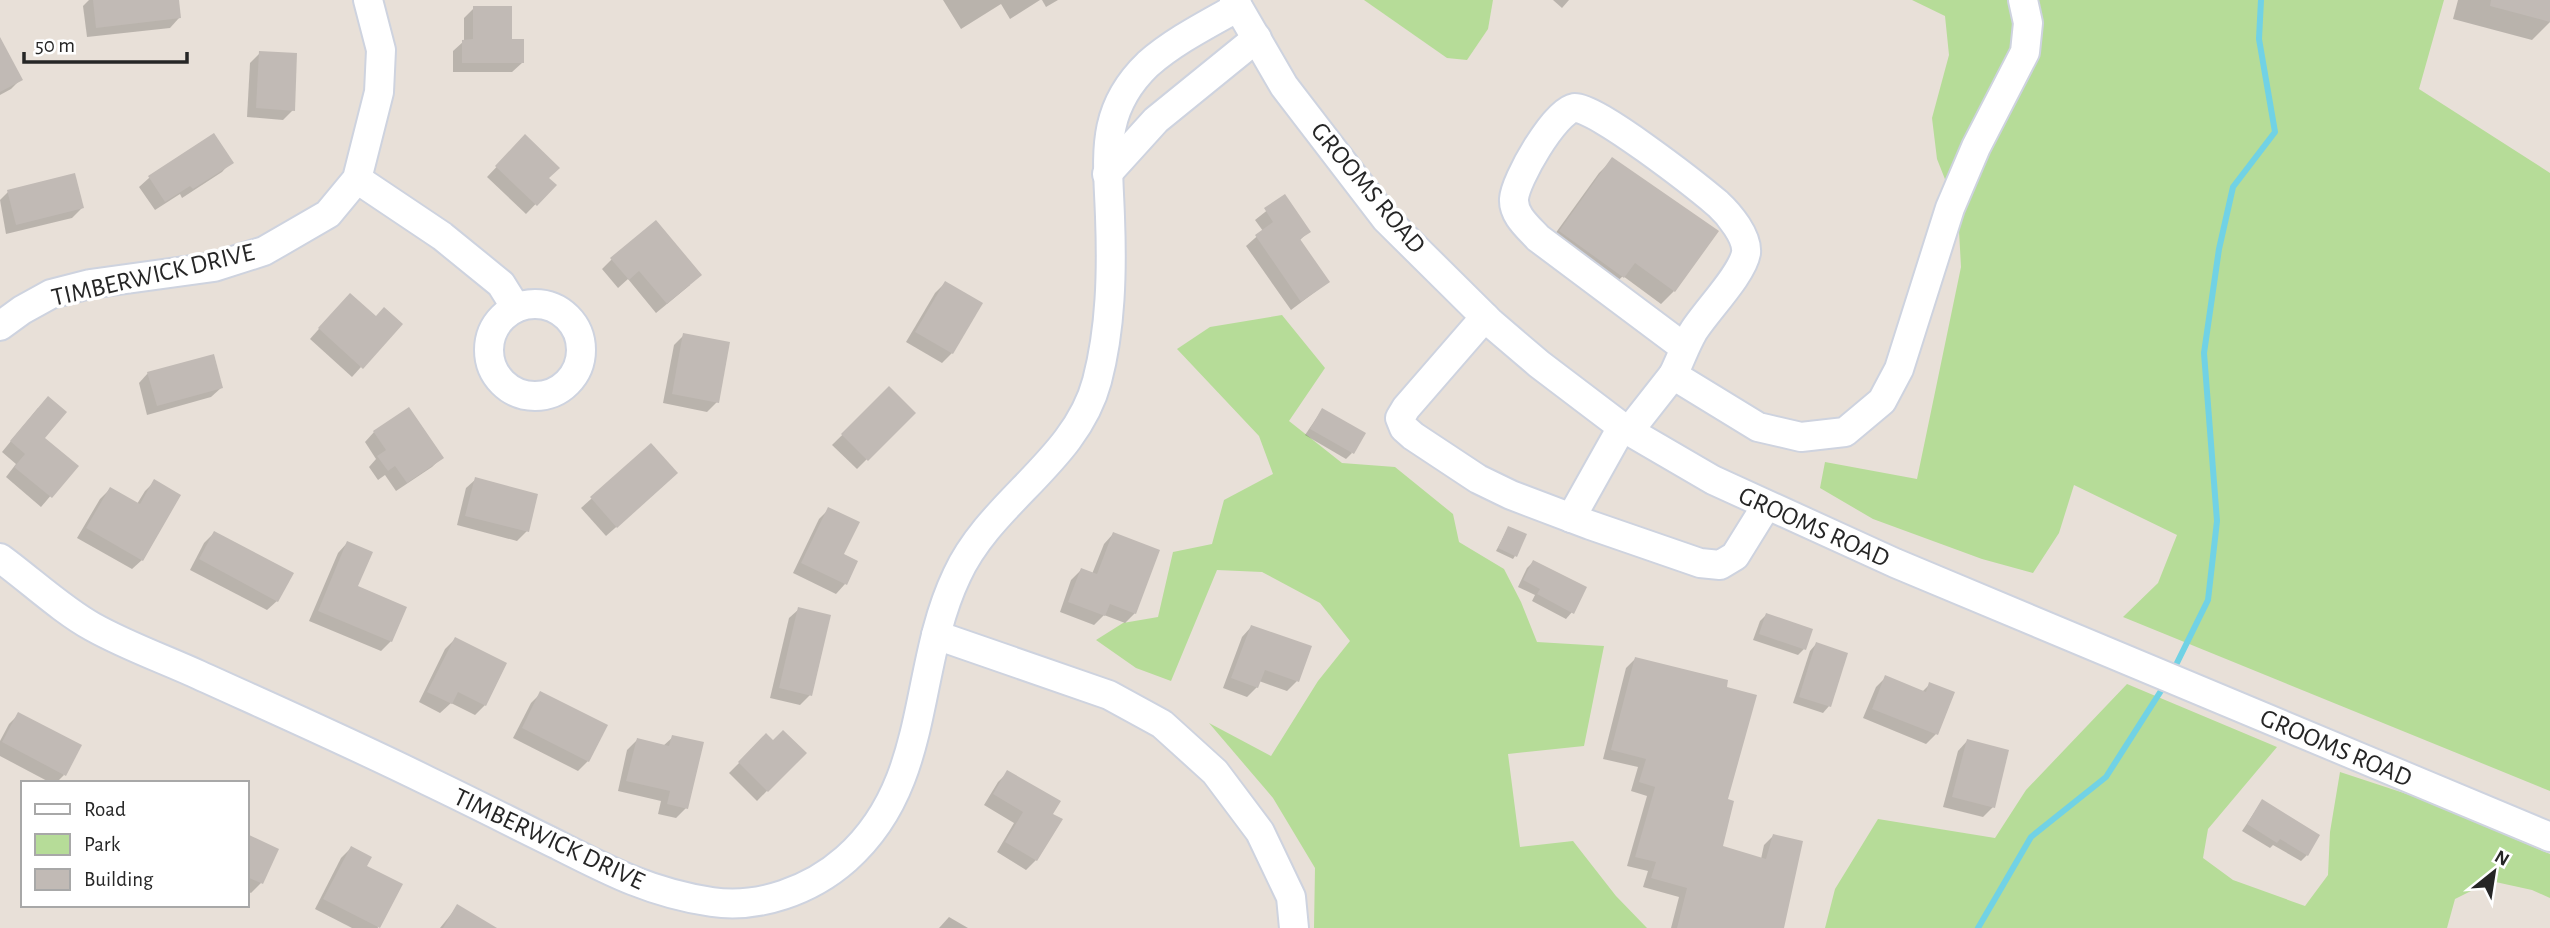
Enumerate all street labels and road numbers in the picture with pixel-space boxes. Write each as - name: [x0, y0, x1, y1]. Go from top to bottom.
- street label: GROOMS ROAD: [1306, 118, 1430, 258]
- street label: TIMBERWICK DRIVE: [49, 239, 257, 311]
- street label: GROOMS ROAD: [1735, 482, 1893, 572]
- street label: GROOMS ROAD: [2256, 704, 2416, 792]
- street label: TIMBERWICK DRIVE: [450, 783, 648, 895]

